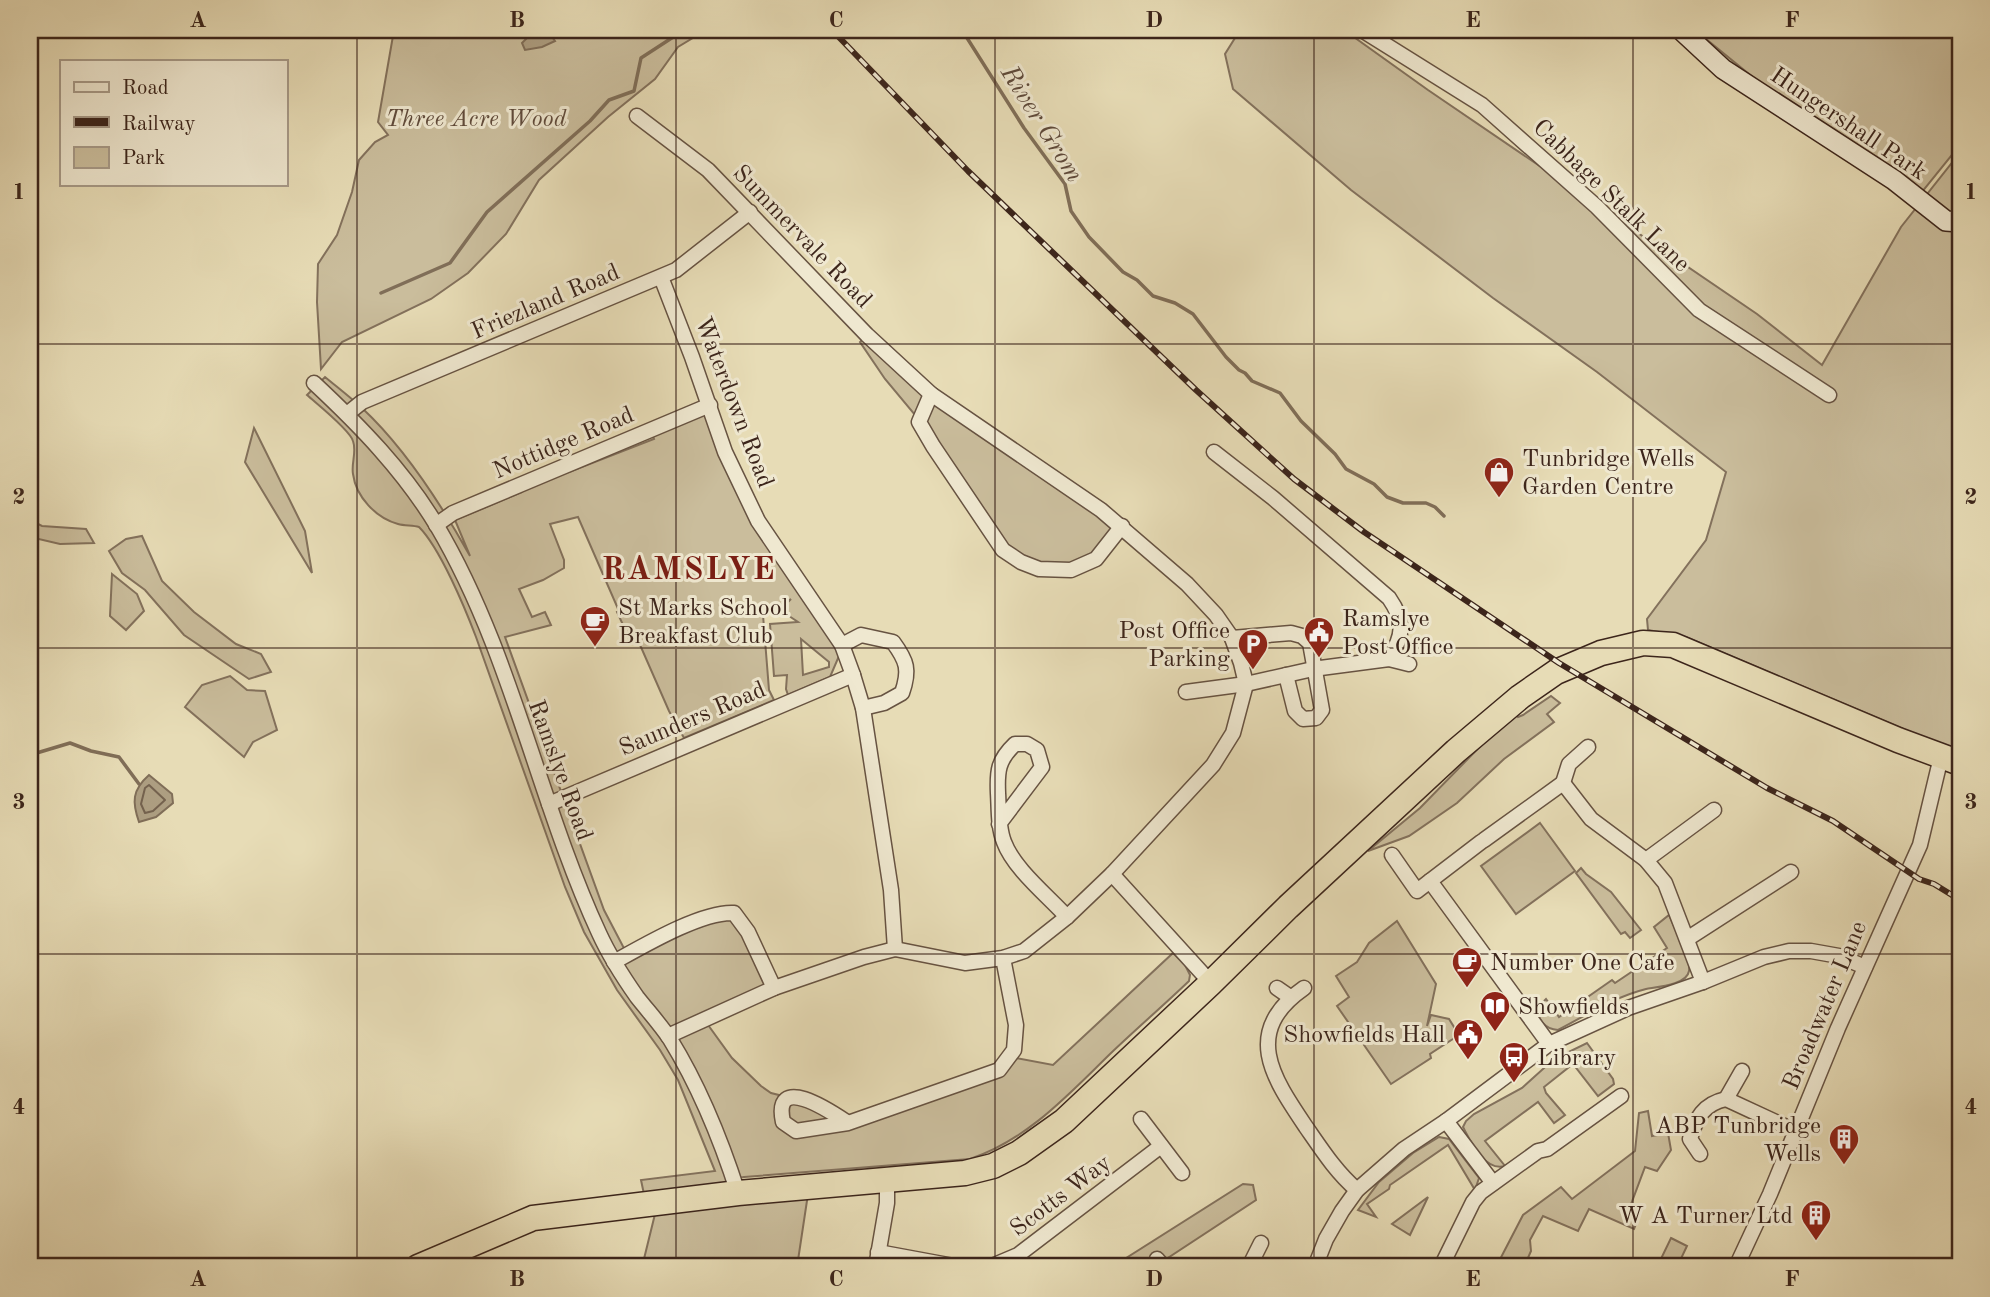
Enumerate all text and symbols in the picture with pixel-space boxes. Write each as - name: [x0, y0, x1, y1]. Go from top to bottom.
- text: A: [189, 9, 207, 32]
- text: B: [509, 9, 525, 32]
- text: C: [828, 9, 844, 32]
- text: D: [1145, 9, 1163, 32]
- text: E: [1465, 9, 1481, 32]
- text: F: [1784, 9, 1800, 32]
- legend: [60, 60, 287, 186]
- water label: River Grom: [995, 60, 1087, 187]
- street label: Hungershall Park: [1765, 64, 1930, 186]
- text: Road: [122, 78, 169, 99]
- park label: Three Acre Wood: [386, 108, 567, 132]
- text: Railway: [122, 114, 196, 135]
- street label: Cabbage Stalk Lane: [1528, 116, 1694, 277]
- text: Park: [122, 148, 165, 169]
- street label: Summervale Road: [728, 161, 876, 313]
- text: 1: [12, 181, 26, 204]
- text: 1: [1964, 181, 1978, 204]
- street label: Friezland Road: [468, 261, 623, 345]
- street label: Waterdown Road: [690, 314, 777, 491]
- street label: Nottidge Road: [490, 403, 638, 484]
- place label: Tunbridge Wells Garden Centre: [1522, 448, 1695, 500]
- shop icon: Tunbridge Wells Garden Centre: [1482, 455, 1516, 499]
- text: 2: [12, 486, 26, 509]
- text: 2: [1964, 486, 1978, 509]
- district label: RAMSLYE: [601, 555, 777, 587]
- place label: St Marks School Breakfast Club: [618, 597, 788, 649]
- cafe icon: St Marks School Breakfast Club: [578, 604, 612, 648]
- place label: Ramslye Post Office: [1342, 608, 1453, 660]
- public building icon: Ramslye Post Office: [1302, 615, 1336, 659]
- place label: Post Office Parking: [1119, 620, 1230, 672]
- parking icon: Post Office Parking: [1236, 627, 1270, 671]
- street label: Saunders Road: [616, 678, 770, 761]
- street label: Ramslye Road: [523, 697, 596, 844]
- text: 3: [12, 791, 26, 814]
- text: 3: [1964, 791, 1978, 814]
- street label: Broadwater Lane: [1780, 918, 1872, 1093]
- cafe icon: Number One Cafe: [1450, 945, 1484, 989]
- place label: Number One Cafe: [1490, 952, 1675, 976]
- library icon: Showfields: [1478, 989, 1512, 1033]
- place label: Showfields: [1518, 996, 1629, 1020]
- public building icon: Showfields Hall: [1451, 1017, 1485, 1061]
- place label: Showfields Hall: [1283, 1024, 1445, 1048]
- bus stop icon: Library: [1497, 1040, 1531, 1084]
- place label: Library: [1537, 1047, 1616, 1071]
- text: 4: [12, 1096, 26, 1119]
- text: 4: [1964, 1096, 1978, 1119]
- place label: ABP Tunbridge Wells: [1655, 1115, 1821, 1167]
- building icon: ABP Tunbridge Wells: [1827, 1122, 1861, 1166]
- street label: Scotts Way: [1006, 1151, 1116, 1242]
- building icon: W A Turner Ltd: [1799, 1198, 1833, 1242]
- place label: W A Turner Ltd: [1618, 1205, 1793, 1229]
- text: A: [189, 1268, 207, 1291]
- text: B: [509, 1268, 525, 1291]
- text: C: [828, 1268, 844, 1291]
- text: D: [1145, 1268, 1163, 1291]
- text: E: [1465, 1268, 1481, 1291]
- text: F: [1784, 1268, 1800, 1291]

